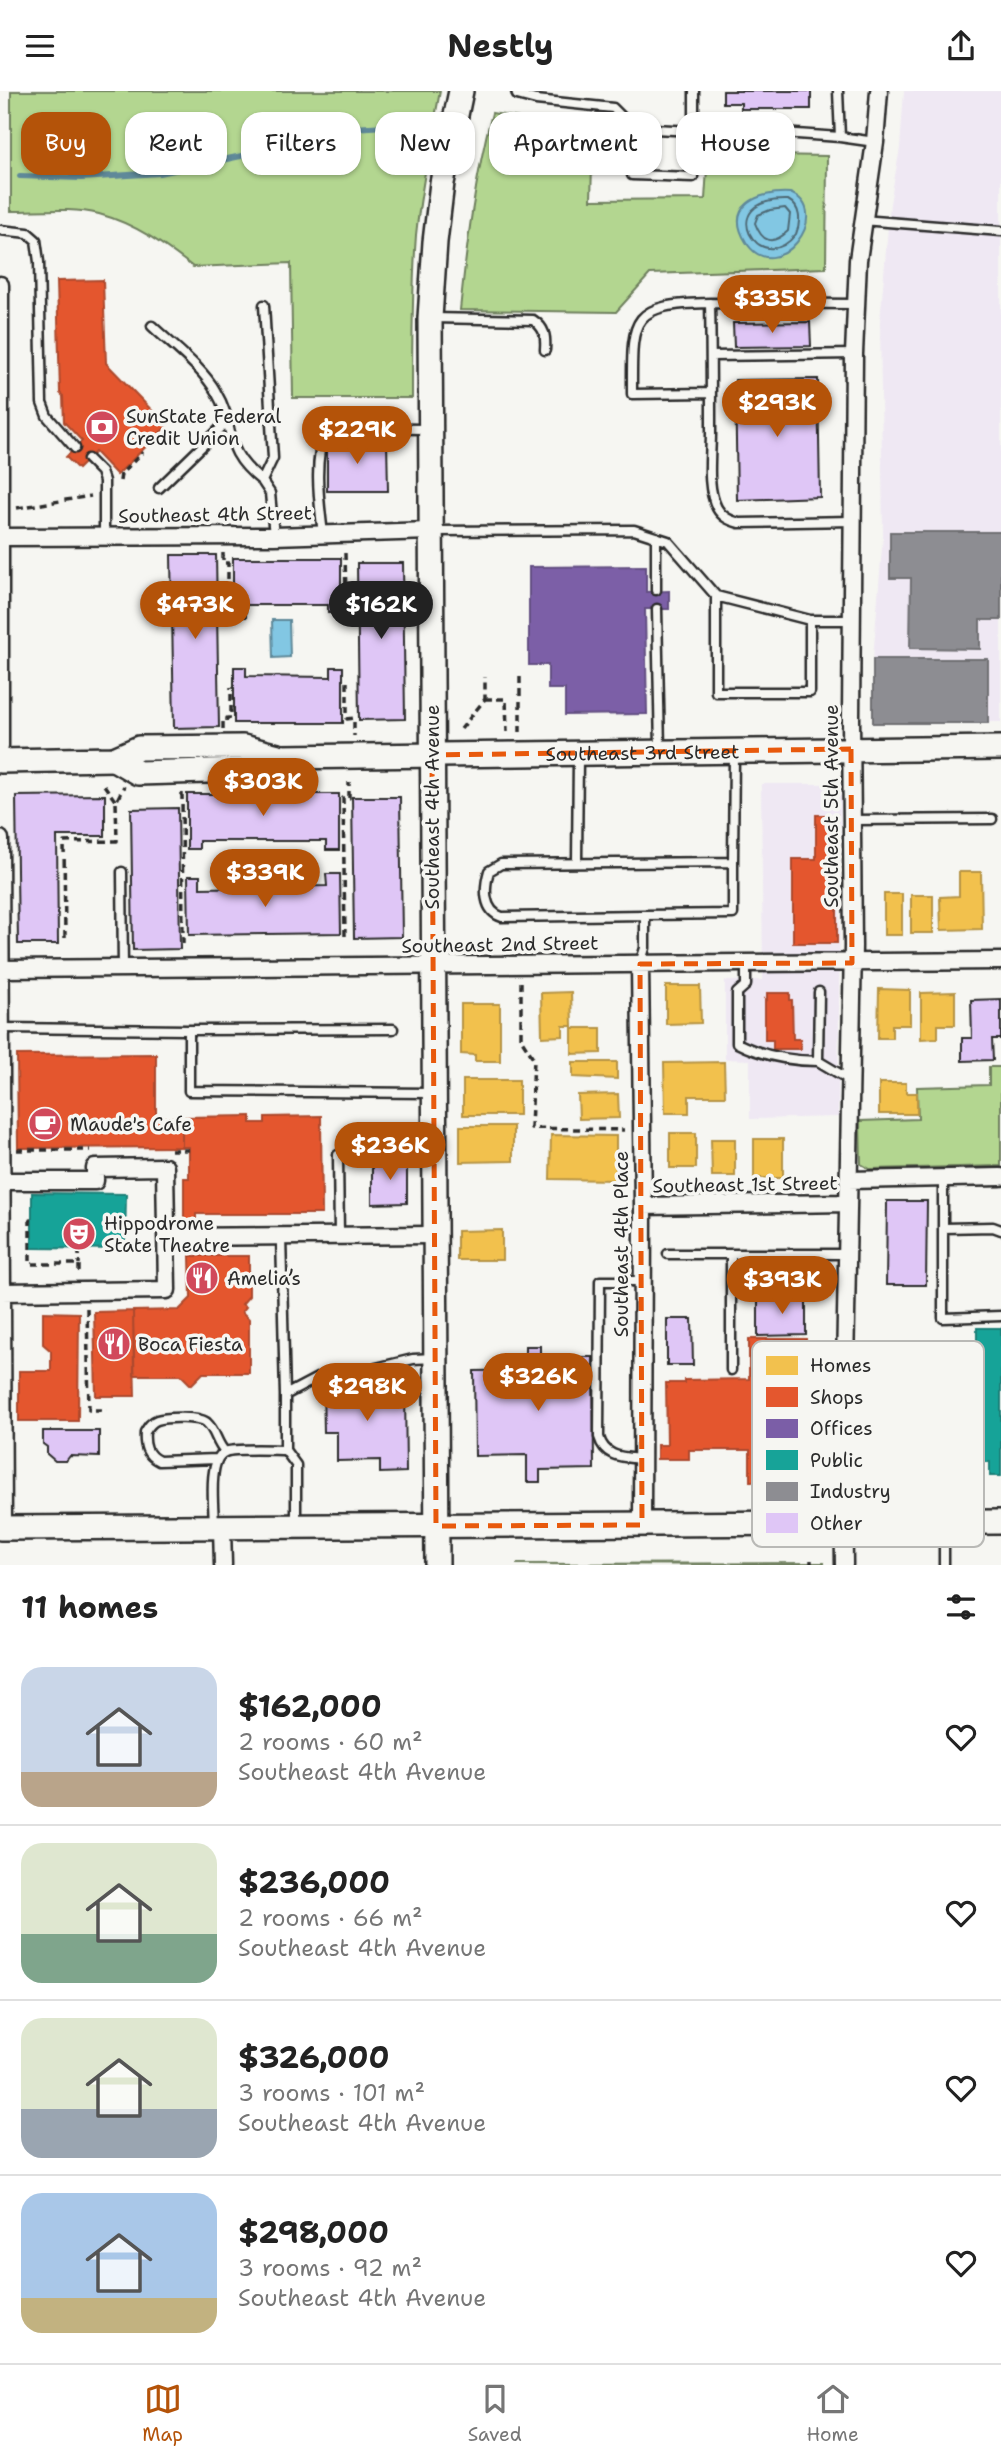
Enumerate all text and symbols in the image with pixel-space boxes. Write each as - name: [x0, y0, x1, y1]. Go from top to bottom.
- text: Nestly: [447, 24, 554, 67]
- icon: menu: [21, 27, 59, 65]
- icon: share: [942, 27, 980, 65]
- chip: Buy: [21, 112, 111, 175]
- chip: Rent: [125, 112, 227, 175]
- chip: Filters: [241, 112, 361, 175]
- chip: New: [375, 112, 475, 175]
- chip: Apartment: [489, 112, 662, 175]
- chip: House: [676, 112, 795, 175]
- pin: $335K: [723, 275, 821, 335]
- text: $335K: [733, 283, 811, 313]
- pin: $293K: [728, 379, 826, 439]
- text: $293K: [738, 387, 816, 417]
- place label: SunState Federal Credit Union: [126, 404, 282, 451]
- pin: $229K: [308, 407, 406, 466]
- bank icon: SunState Federal Credit Union: [83, 408, 121, 446]
- text: $229K: [318, 414, 396, 444]
- street label: Southeast 4th Street: [118, 500, 312, 529]
- pin: $473K: [146, 581, 244, 641]
- pin: $162K: [332, 581, 430, 641]
- text: $473K: [156, 589, 234, 619]
- text: $162K: [345, 589, 417, 619]
- street label: Southeast 4th Avenue: [420, 704, 445, 910]
- street label: Southeast 5th Avenue: [819, 704, 844, 908]
- street label: Southeast 3rd Street: [545, 739, 740, 767]
- pin: $303K: [214, 759, 312, 818]
- text: $303K: [224, 766, 302, 796]
- pin: $339K: [216, 849, 314, 909]
- text: $339K: [226, 857, 304, 887]
- street label: Southeast 2nd Street: [401, 930, 599, 959]
- cafe icon: Maude's Cafe: [26, 1105, 64, 1143]
- place label: Maude's Cafe: [70, 1112, 192, 1137]
- pin: $236K: [341, 1123, 439, 1182]
- text: $236K: [350, 1130, 430, 1160]
- street label: Southeast 4th Place: [609, 1151, 634, 1337]
- street label: Southeast 1st Street: [652, 1170, 838, 1199]
- place label: Hippodrome State Theatre: [104, 1211, 230, 1258]
- theatre icon: Hippodrome State Theatre: [60, 1215, 98, 1253]
- pin: $393K: [733, 1257, 831, 1316]
- restaurant icon: Amelia’s: [183, 1259, 221, 1297]
- text: $393K: [743, 1264, 821, 1294]
- place label: Amelia’s: [227, 1266, 301, 1291]
- restaurant icon: Boca Fiesta: [95, 1325, 133, 1363]
- place label: Boca Fiesta: [138, 1332, 243, 1357]
- legend: [752, 1341, 984, 1547]
- pin: $326K: [489, 1353, 587, 1413]
- text: Homes: [810, 1353, 871, 1378]
- text: $326K: [499, 1361, 577, 1391]
- pin: $298K: [318, 1363, 416, 1423]
- text: $298K: [328, 1371, 406, 1401]
- text: Shops: [810, 1385, 864, 1410]
- text: Offices: [810, 1416, 873, 1441]
- text: Public: [810, 1448, 863, 1473]
- text: Industry: [810, 1479, 891, 1504]
- text: Other: [810, 1511, 863, 1536]
- text: 11 homes: [21, 1587, 158, 1628]
- icon: filters: [942, 1588, 980, 1626]
- text: $162,000: [238, 1686, 382, 1727]
- icon: home: [77, 1695, 161, 1779]
- icon: heart: [942, 1718, 980, 1756]
- text: 2 rooms · 60 m²: [238, 1727, 423, 1757]
- text: Southeast 4th Avenue: [238, 1757, 486, 1787]
- text: $236,000: [238, 1862, 390, 1903]
- icon: home: [77, 1871, 161, 1955]
- icon: heart: [942, 1894, 980, 1932]
- text: 2 rooms · 66 m²: [238, 1903, 423, 1933]
- text: Southeast 4th Avenue: [238, 1933, 486, 1963]
- text: $326,000: [238, 2037, 389, 2078]
- icon: home: [77, 2046, 161, 2130]
- icon: heart: [942, 2069, 980, 2107]
- text: 3 rooms · 101 m²: [238, 2078, 425, 2108]
- text: Southeast 4th Avenue: [238, 2108, 486, 2138]
- text: $298,000: [238, 2212, 389, 2253]
- icon: home: [77, 2221, 161, 2305]
- icon: heart: [942, 2244, 980, 2282]
- text: 3 rooms · 92 m²: [238, 2253, 422, 2283]
- text: Southeast 4th Avenue: [238, 2283, 486, 2313]
- tab: Map: [142, 2380, 183, 2447]
- tab: Saved: [468, 2380, 522, 2447]
- tab: Home: [806, 2380, 859, 2447]

